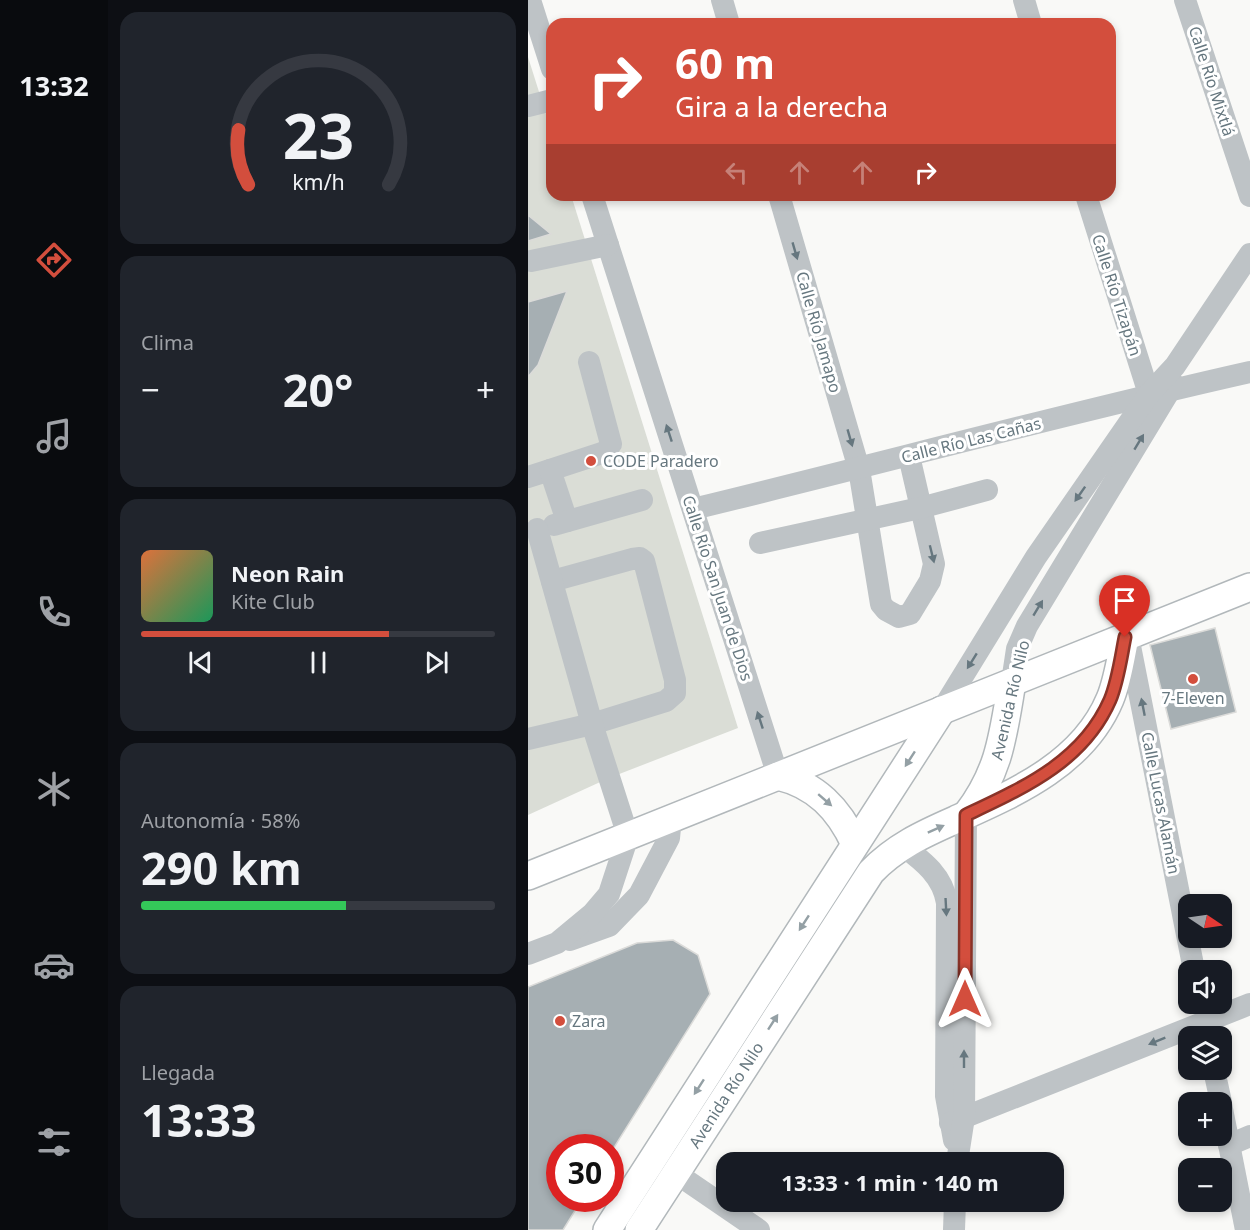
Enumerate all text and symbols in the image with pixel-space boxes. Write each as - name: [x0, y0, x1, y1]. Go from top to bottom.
- street label: Calle Río Mixtlá: [1184, 23, 1240, 139]
- text: 60 m: [675, 34, 775, 91]
- icon: right: [576, 42, 654, 120]
- text: 13:32: [19, 67, 89, 104]
- text: Gira a la derecha: [675, 88, 888, 125]
- text: 23: [282, 92, 354, 177]
- icon: left: [720, 156, 753, 189]
- icon: ahead: [783, 156, 816, 189]
- icon: ahead: [846, 156, 879, 189]
- icon: right: [909, 156, 942, 189]
- text: km/h: [292, 167, 344, 196]
- street label: Calle Río Tizapán: [1087, 231, 1147, 359]
- icon: directions: [33, 239, 75, 281]
- one-way arrow: [791, 242, 800, 260]
- street label: Calle Río Jamapo: [791, 269, 847, 395]
- text: Clima: [141, 329, 194, 356]
- text: 20°: [283, 359, 353, 420]
- text: −: [141, 367, 160, 412]
- text: +: [476, 367, 495, 412]
- street label: Calle Río Las Cañas: [899, 412, 1043, 468]
- icon: music: [33, 415, 75, 457]
- one-way arrow: [663, 424, 673, 442]
- one-way arrow: [846, 429, 855, 447]
- one-way arrow: [1134, 433, 1145, 450]
- place label: CODE Paradero: [603, 450, 719, 472]
- marker: CODE Paradero: [584, 454, 598, 468]
- one-way arrow: [1075, 486, 1086, 502]
- street label: Calle Río San Juan de Dios: [678, 492, 758, 684]
- one-way arrow: [927, 545, 937, 563]
- text: Neon Rain: [231, 558, 344, 588]
- pin: [1099, 575, 1150, 637]
- icon: arrive: [1108, 584, 1141, 617]
- text: Kite Club: [231, 588, 315, 615]
- icon: phone: [33, 591, 75, 633]
- one-way arrow: [1033, 600, 1044, 616]
- street label: Avenida Río Nilo: [986, 638, 1034, 762]
- icon: previous: [184, 646, 217, 679]
- icon: pause: [302, 646, 335, 679]
- icon: next: [420, 646, 453, 679]
- one-way arrow: [966, 653, 977, 669]
- marker: 7-Eleven: [1186, 672, 1200, 686]
- place label: 7-Eleven: [1161, 687, 1225, 709]
- one-way arrow: [1137, 698, 1147, 716]
- one-way arrow: [755, 711, 764, 729]
- street label: Calle Lucas Alamán: [1136, 730, 1186, 876]
- one-way arrow: [904, 751, 915, 767]
- icon: climate: [33, 768, 75, 810]
- one-way arrow: [817, 793, 832, 806]
- text: Autonomía · 58%: [141, 807, 300, 834]
- one-way arrow: [927, 824, 945, 834]
- text: 290 km: [141, 837, 302, 898]
- north arrow: [1178, 894, 1232, 948]
- map controls: [1178, 894, 1232, 1212]
- one-way arrow: [942, 897, 951, 916]
- one-way arrow: [799, 915, 810, 931]
- icon: car: [33, 944, 75, 986]
- button: sound: [1178, 960, 1232, 1014]
- position arrow: [933, 967, 997, 1031]
- place label: Zara: [572, 1010, 605, 1032]
- marker: Zara: [553, 1014, 567, 1028]
- one-way arrow: [768, 1014, 779, 1031]
- button: layers: [1178, 1026, 1232, 1080]
- one-way arrow: [1147, 1036, 1165, 1046]
- street label: Avenida Río Nilo: [683, 1038, 769, 1152]
- one-way arrow: [959, 1049, 969, 1068]
- text: Llegada: [141, 1059, 215, 1086]
- one-way arrow: [693, 1079, 704, 1095]
- text: 13:33: [141, 1089, 257, 1150]
- button: +: [1178, 1092, 1232, 1146]
- icon: filters: [33, 1121, 75, 1163]
- speed limit sign: 30: [546, 1134, 624, 1212]
- button: −: [1178, 1158, 1232, 1212]
- text: 13:33 · 1 min · 140 m: [781, 1167, 999, 1197]

